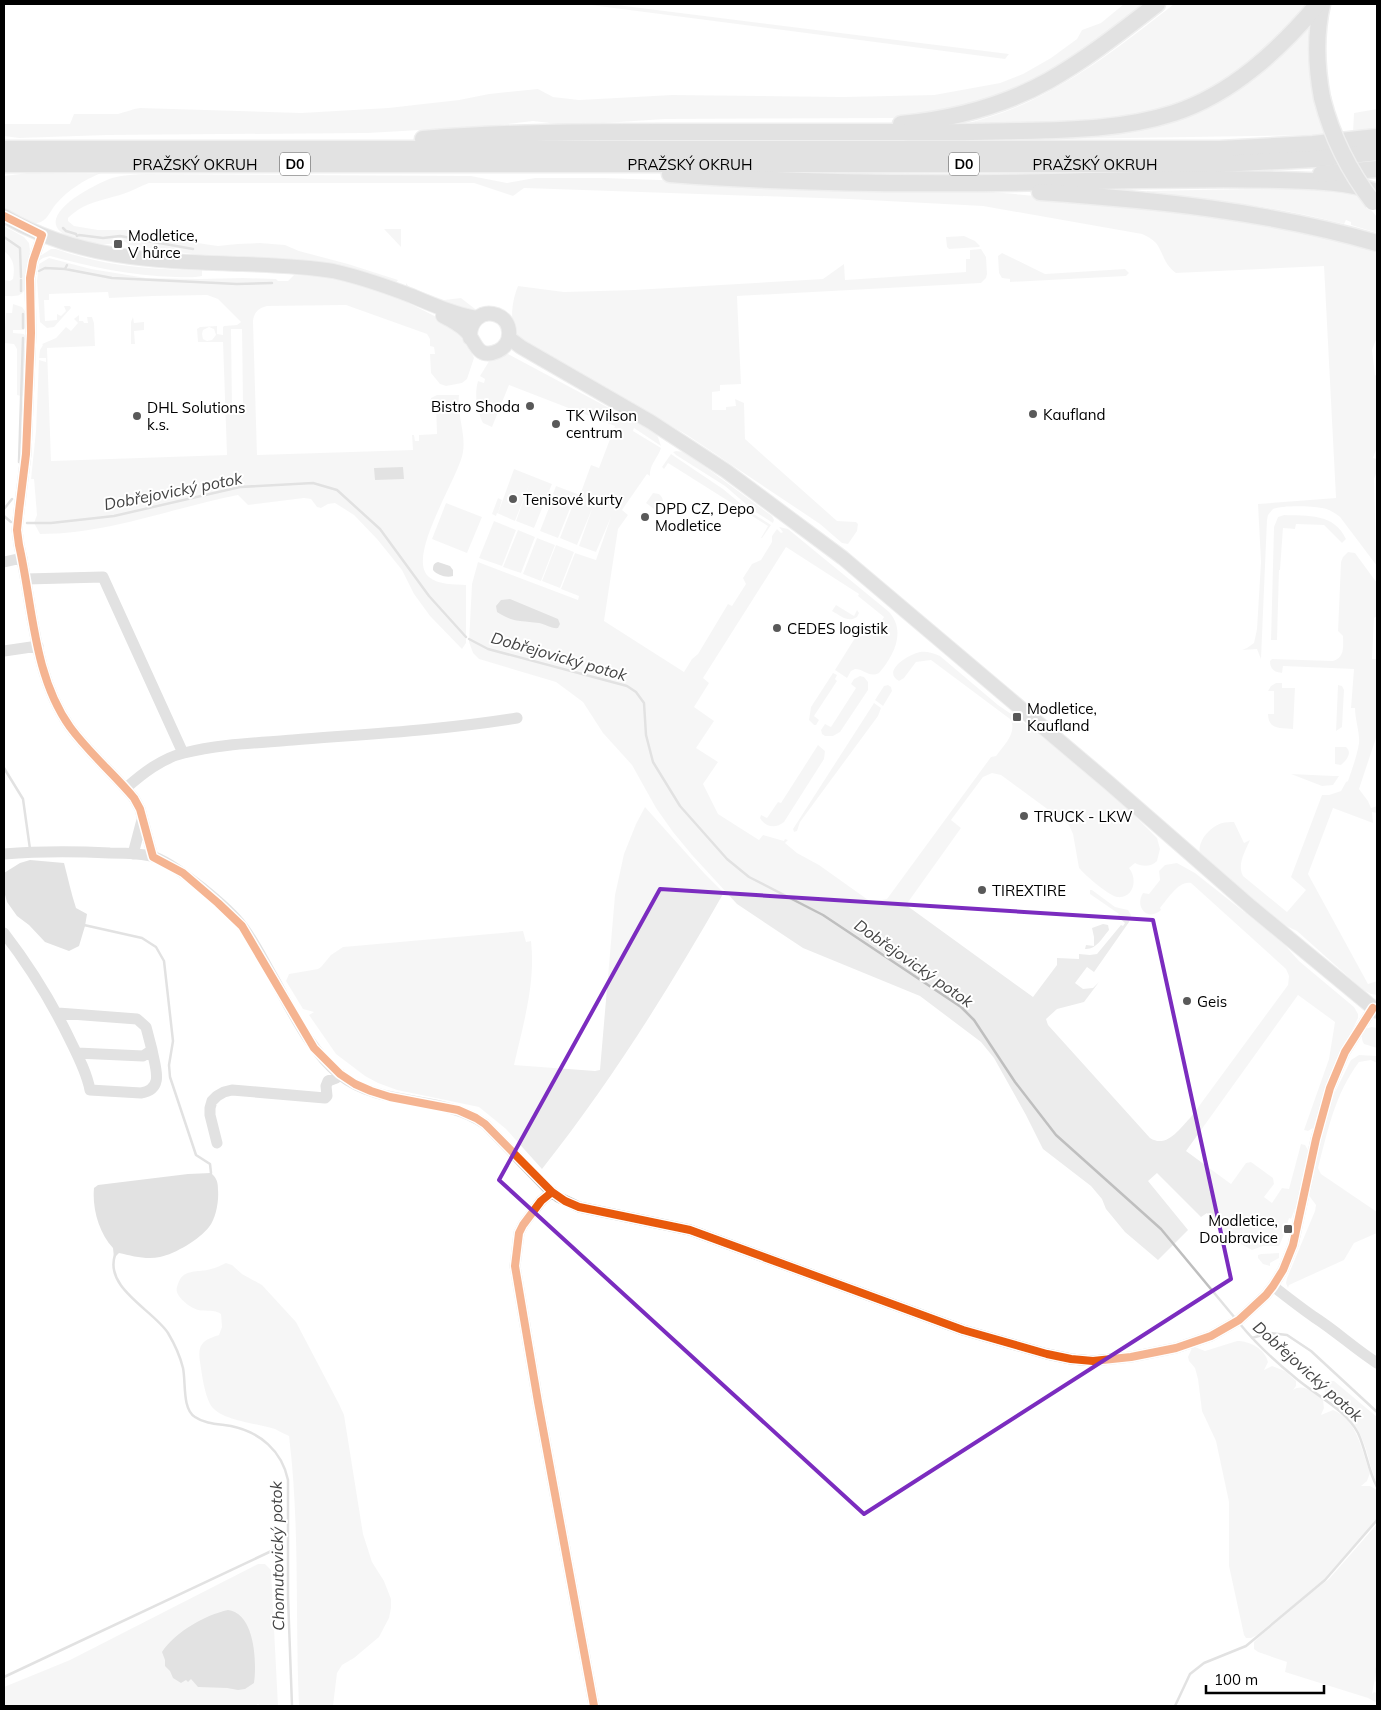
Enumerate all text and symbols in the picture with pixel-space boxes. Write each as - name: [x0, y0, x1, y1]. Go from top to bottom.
- road number: D0: [280, 152, 310, 175]
- road number: D0: [949, 152, 979, 175]
- street label: PRAŽSKÝ OKRUH: [132, 155, 258, 174]
- street label: PRAŽSKÝ OKRUH: [627, 155, 753, 174]
- street label: PRAŽSKÝ OKRUH: [1032, 155, 1158, 174]
- place label: Modletice, V hůrce: [128, 226, 198, 262]
- marker: Modletice, V hůrce: [112, 238, 124, 250]
- place label: Bistro Shoda: [431, 397, 520, 416]
- place label: DHL Solutions k.s.: [147, 398, 246, 434]
- marker: Bistro Shoda: [524, 400, 536, 412]
- place label: Kaufland: [1043, 405, 1106, 424]
- place label: TK Wilson centrum: [566, 406, 637, 442]
- marker: Kaufland: [1027, 408, 1039, 420]
- marker: DHL Solutions k.s.: [131, 410, 143, 422]
- marker: TK Wilson centrum: [550, 418, 562, 430]
- water label: Dobřejovický potok: [102, 468, 245, 514]
- place label: Tenisové kurty: [523, 490, 623, 509]
- marker: Tenisové kurty: [507, 493, 519, 505]
- place label: DPD CZ, Depo Modletice: [655, 499, 755, 535]
- marker: DPD CZ, Depo Modletice: [639, 511, 651, 523]
- place label: CEDES logistik: [787, 619, 888, 638]
- marker: CEDES logistik: [771, 622, 783, 634]
- water label: Dobřejovický potok: [489, 627, 630, 685]
- place label: Modletice, Kaufland: [1027, 699, 1097, 735]
- marker: Modletice, Kaufland: [1011, 711, 1023, 723]
- place label: TRUCK - LKW: [1034, 807, 1133, 826]
- marker: TRUCK - LKW: [1018, 810, 1030, 822]
- place label: TIREXTIRE: [992, 881, 1066, 900]
- marker: TIREXTIRE: [976, 884, 988, 896]
- water label: Dobřejovický potok: [851, 915, 978, 1012]
- place label: Geis: [1197, 992, 1227, 1011]
- marker: Geis: [1181, 995, 1193, 1007]
- place label: Modletice, Doubravice: [1199, 1211, 1278, 1247]
- marker: Modletice, Doubravice: [1282, 1223, 1294, 1235]
- water label: Dobřejovický potok: [1249, 1317, 1367, 1426]
- water label: Chomutovický potok: [266, 1480, 288, 1631]
- scale bar: [1206, 1662, 1324, 1694]
- text: 100 m: [1214, 1670, 1258, 1689]

